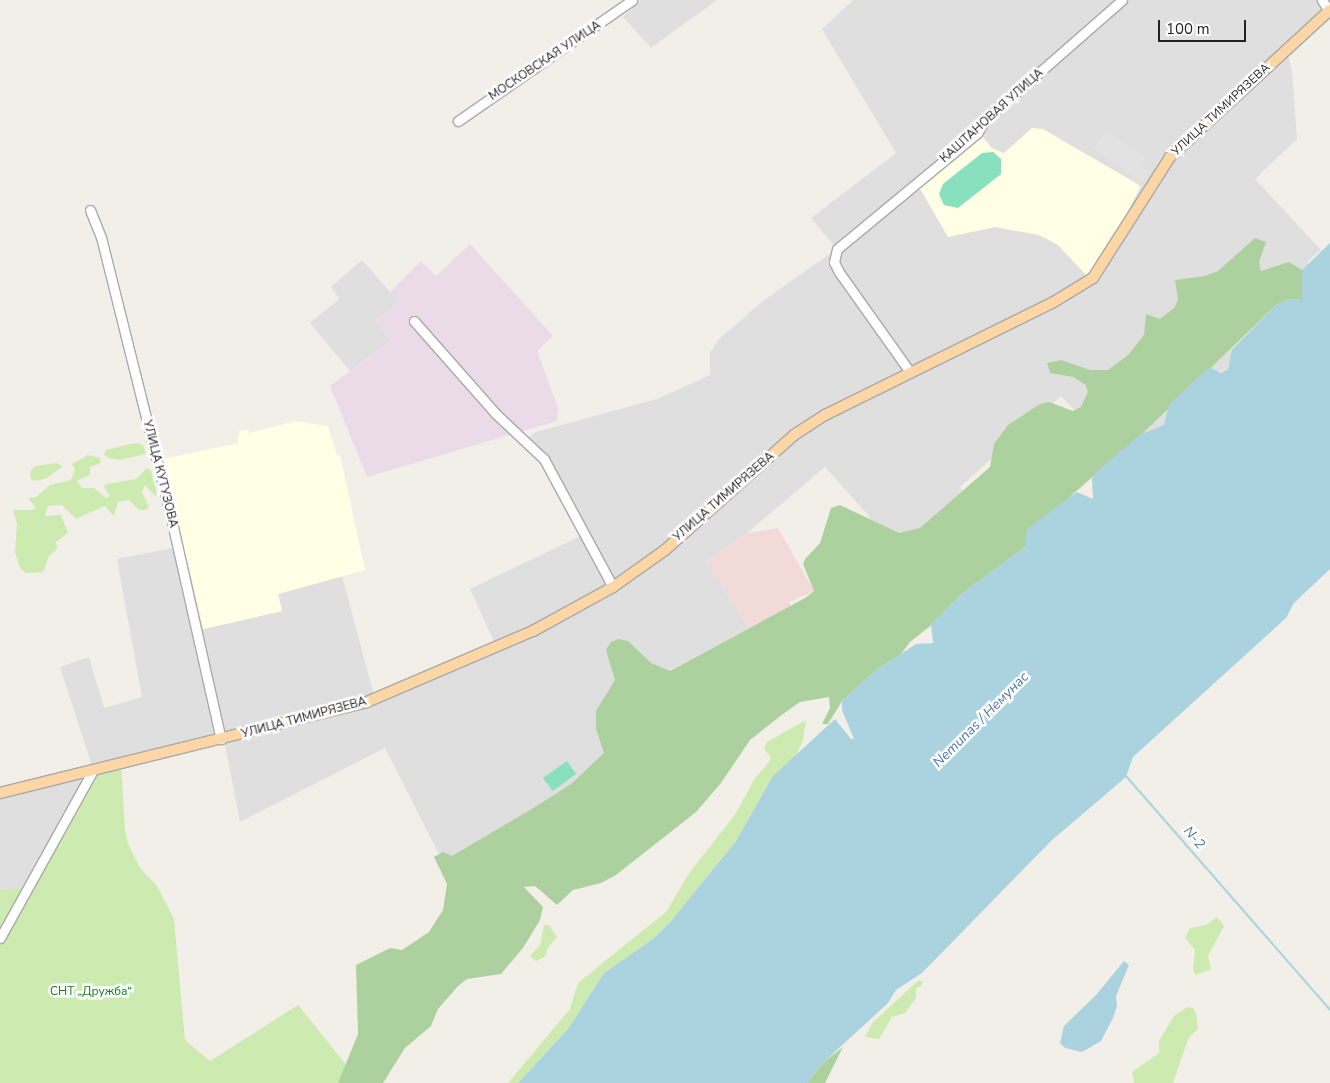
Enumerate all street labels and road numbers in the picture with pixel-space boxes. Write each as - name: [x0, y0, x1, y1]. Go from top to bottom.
- street label: МОСКОВСКАЯ УЛИЦА: [486, 18, 604, 104]
- street label: УЛИЦА ТИМИРЯЗЕВА: [1169, 61, 1273, 159]
- street label: КАШТАНОВАЯ УЛИЦА: [937, 66, 1047, 166]
- street label: УЛИЦА КУТУЗОВА: [140, 419, 180, 529]
- street label: УЛИЦА ТИМИРЯЗЕВА: [671, 449, 777, 545]
- street label: УЛИЦА ТИМИРЯЗЕВА: [240, 694, 368, 742]

